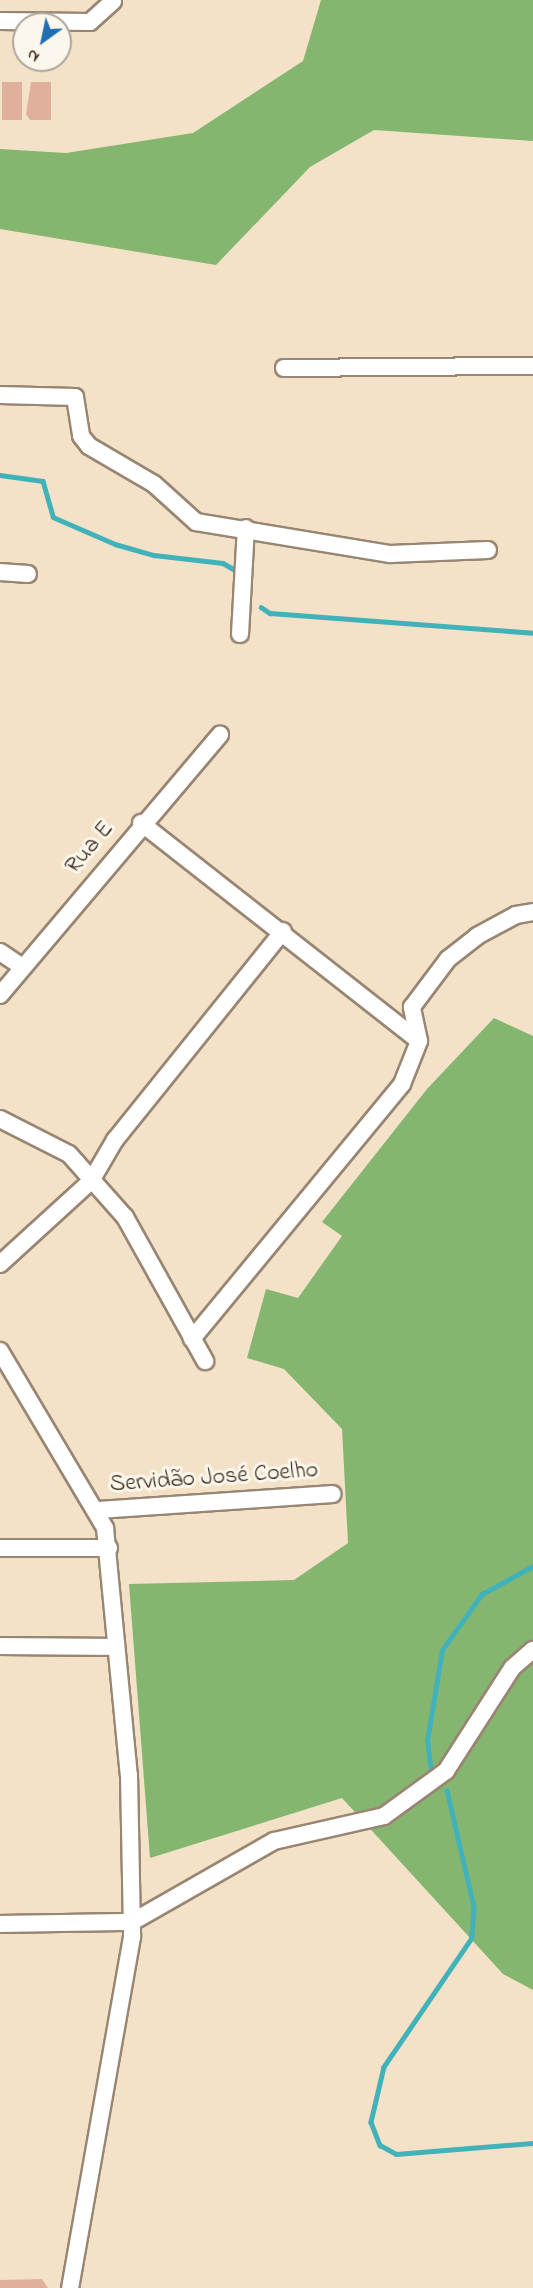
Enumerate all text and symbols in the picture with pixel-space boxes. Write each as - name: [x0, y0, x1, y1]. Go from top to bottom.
- north arrow: [12, 12, 72, 72]
- text: N: [22, 42, 44, 68]
- street label: Rua E: [60, 816, 120, 880]
- street label: Servidão José Coelho: [109, 1456, 319, 1500]

